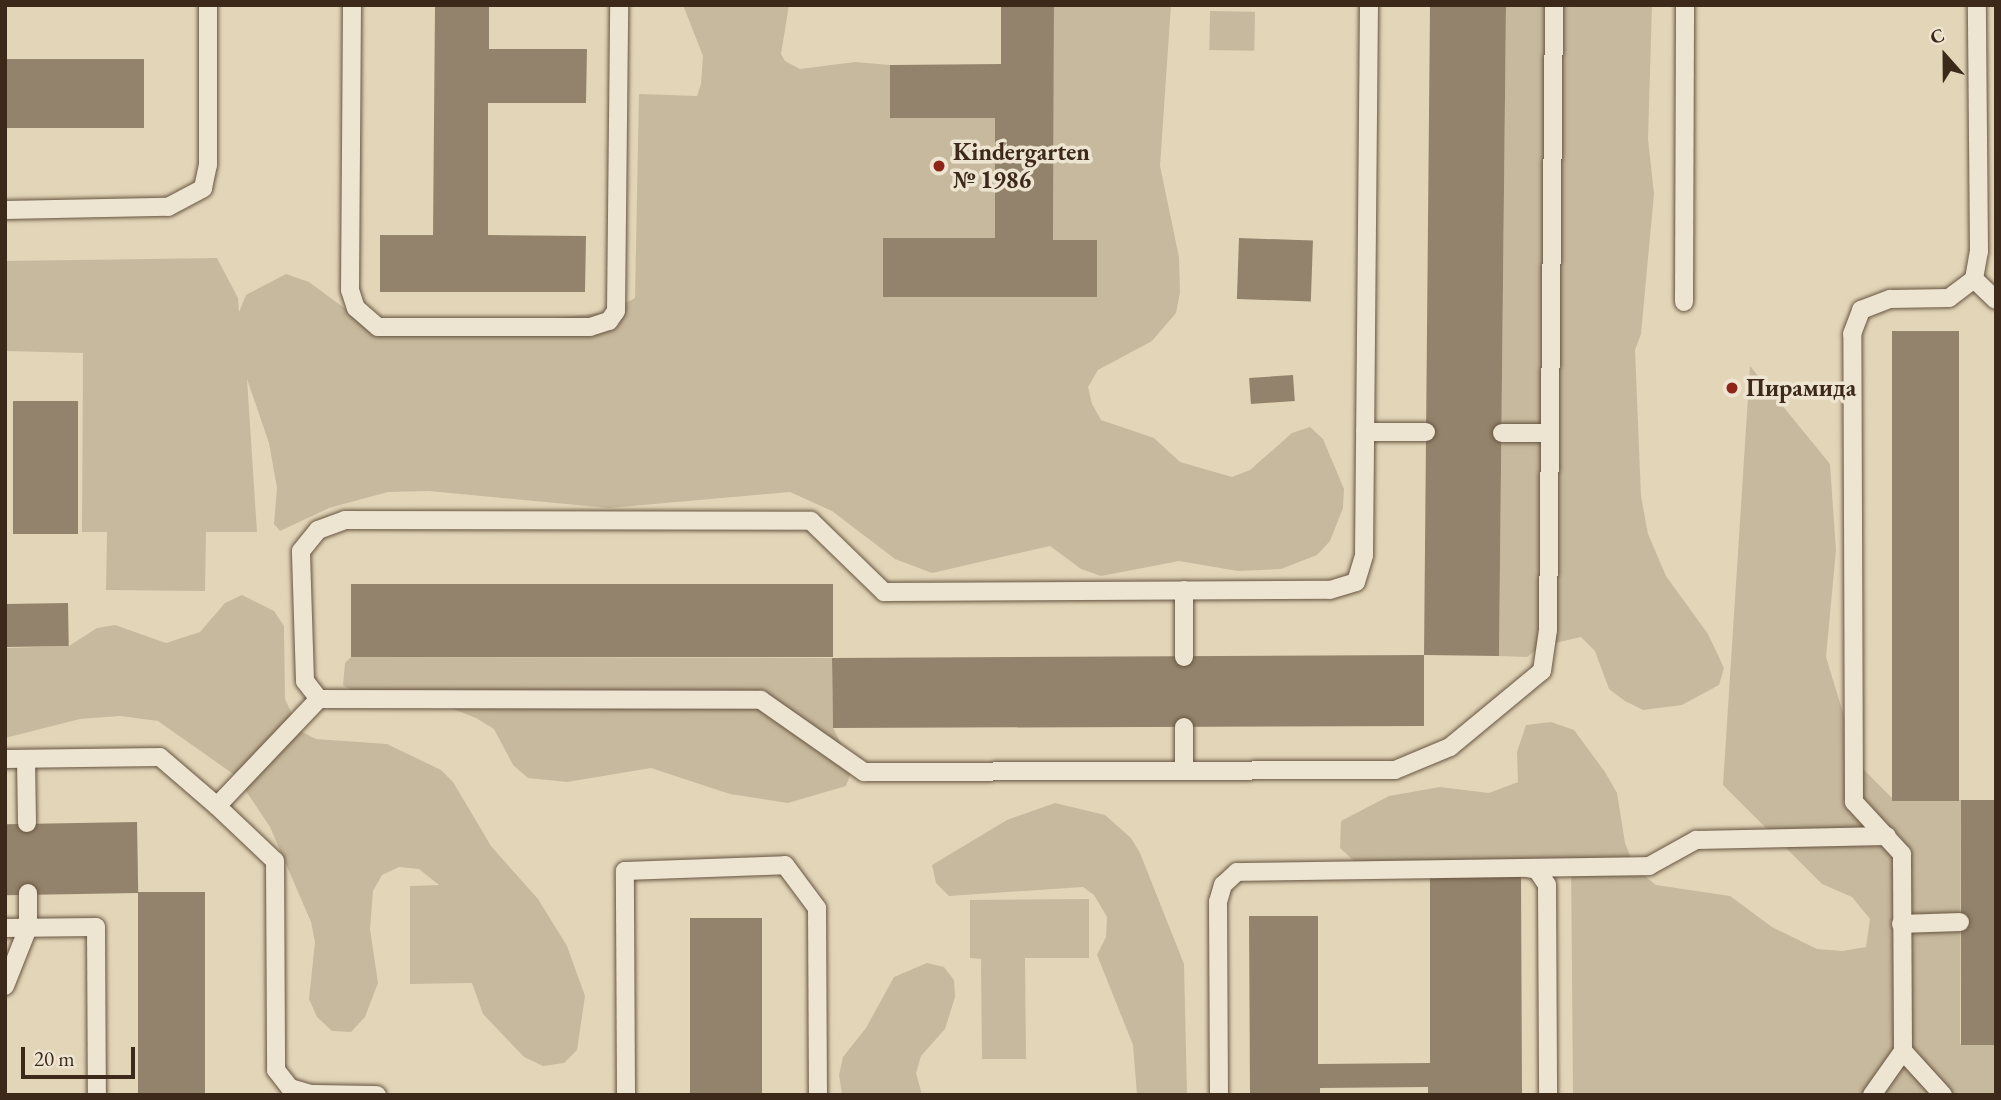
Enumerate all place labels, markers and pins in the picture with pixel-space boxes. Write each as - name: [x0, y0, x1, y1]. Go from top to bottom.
- place label: Kindergarten № 1986: [953, 138, 1090, 194]
- marker: Kindergarten № 1986: [931, 158, 947, 174]
- place label: Пирамида: [1746, 374, 1856, 402]
- marker: Пирамида: [1724, 380, 1740, 396]

